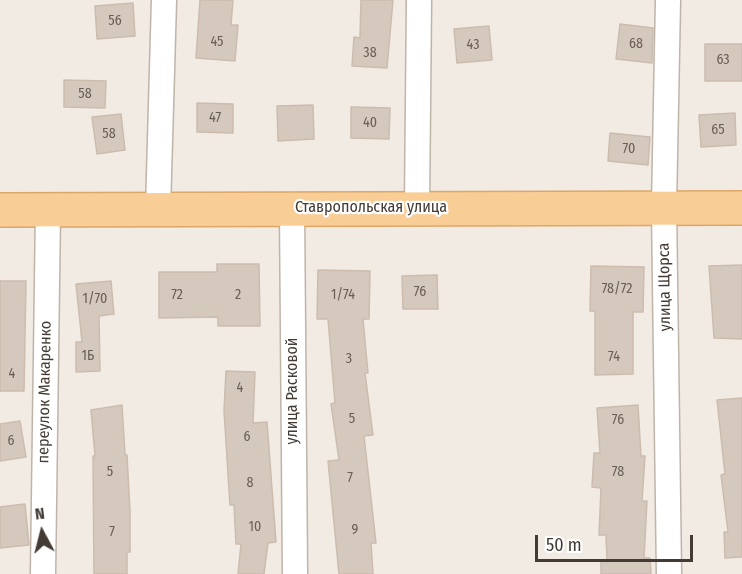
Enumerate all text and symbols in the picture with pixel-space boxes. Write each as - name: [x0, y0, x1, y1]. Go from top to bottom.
- house number: 56: [108, 13, 122, 29]
- house number: 45: [210, 34, 224, 50]
- house number: 68: [629, 36, 643, 52]
- house number: 43: [467, 37, 479, 53]
- house number: 38: [363, 45, 377, 61]
- house number: 63: [716, 52, 730, 68]
- house number: 58: [78, 86, 92, 102]
- house number: 47: [209, 110, 221, 126]
- house number: 40: [363, 115, 377, 131]
- house number: 65: [711, 122, 725, 138]
- house number: 58: [102, 126, 116, 142]
- house number: 70: [623, 141, 635, 157]
- street label: Ставропольская улица: [295, 198, 447, 218]
- street label: улица Щорса: [655, 243, 675, 331]
- house number: 78/72: [602, 281, 632, 297]
- house number: 76: [414, 284, 426, 300]
- house number: 72: [171, 287, 183, 303]
- house number: 2: [235, 287, 241, 303]
- house number: 1/74: [331, 287, 355, 303]
- house number: 1/70: [83, 291, 107, 307]
- street label: переулок Макаренко: [34, 321, 56, 463]
- street label: улица Расковой: [283, 338, 303, 444]
- house number: 1Б: [82, 348, 94, 364]
- house number: 74: [608, 349, 620, 365]
- house number: 3: [346, 351, 352, 367]
- house number: 4: [9, 366, 15, 382]
- house number: 4: [237, 380, 243, 396]
- house number: 5: [349, 411, 355, 427]
- house number: 76: [612, 412, 624, 428]
- house number: 6: [244, 429, 250, 445]
- house number: 6: [8, 433, 14, 449]
- house number: 5: [107, 464, 113, 480]
- house number: 78: [612, 464, 624, 480]
- house number: 7: [347, 470, 353, 486]
- house number: 8: [247, 475, 253, 491]
- north arrow: [12, 502, 72, 562]
- text: N: [34, 504, 46, 524]
- house number: 10: [249, 519, 261, 535]
- house number: 9: [352, 522, 358, 538]
- scale bar: [538, 523, 696, 561]
- house number: 7: [109, 524, 115, 540]
- text: 50 m: [546, 534, 582, 556]

